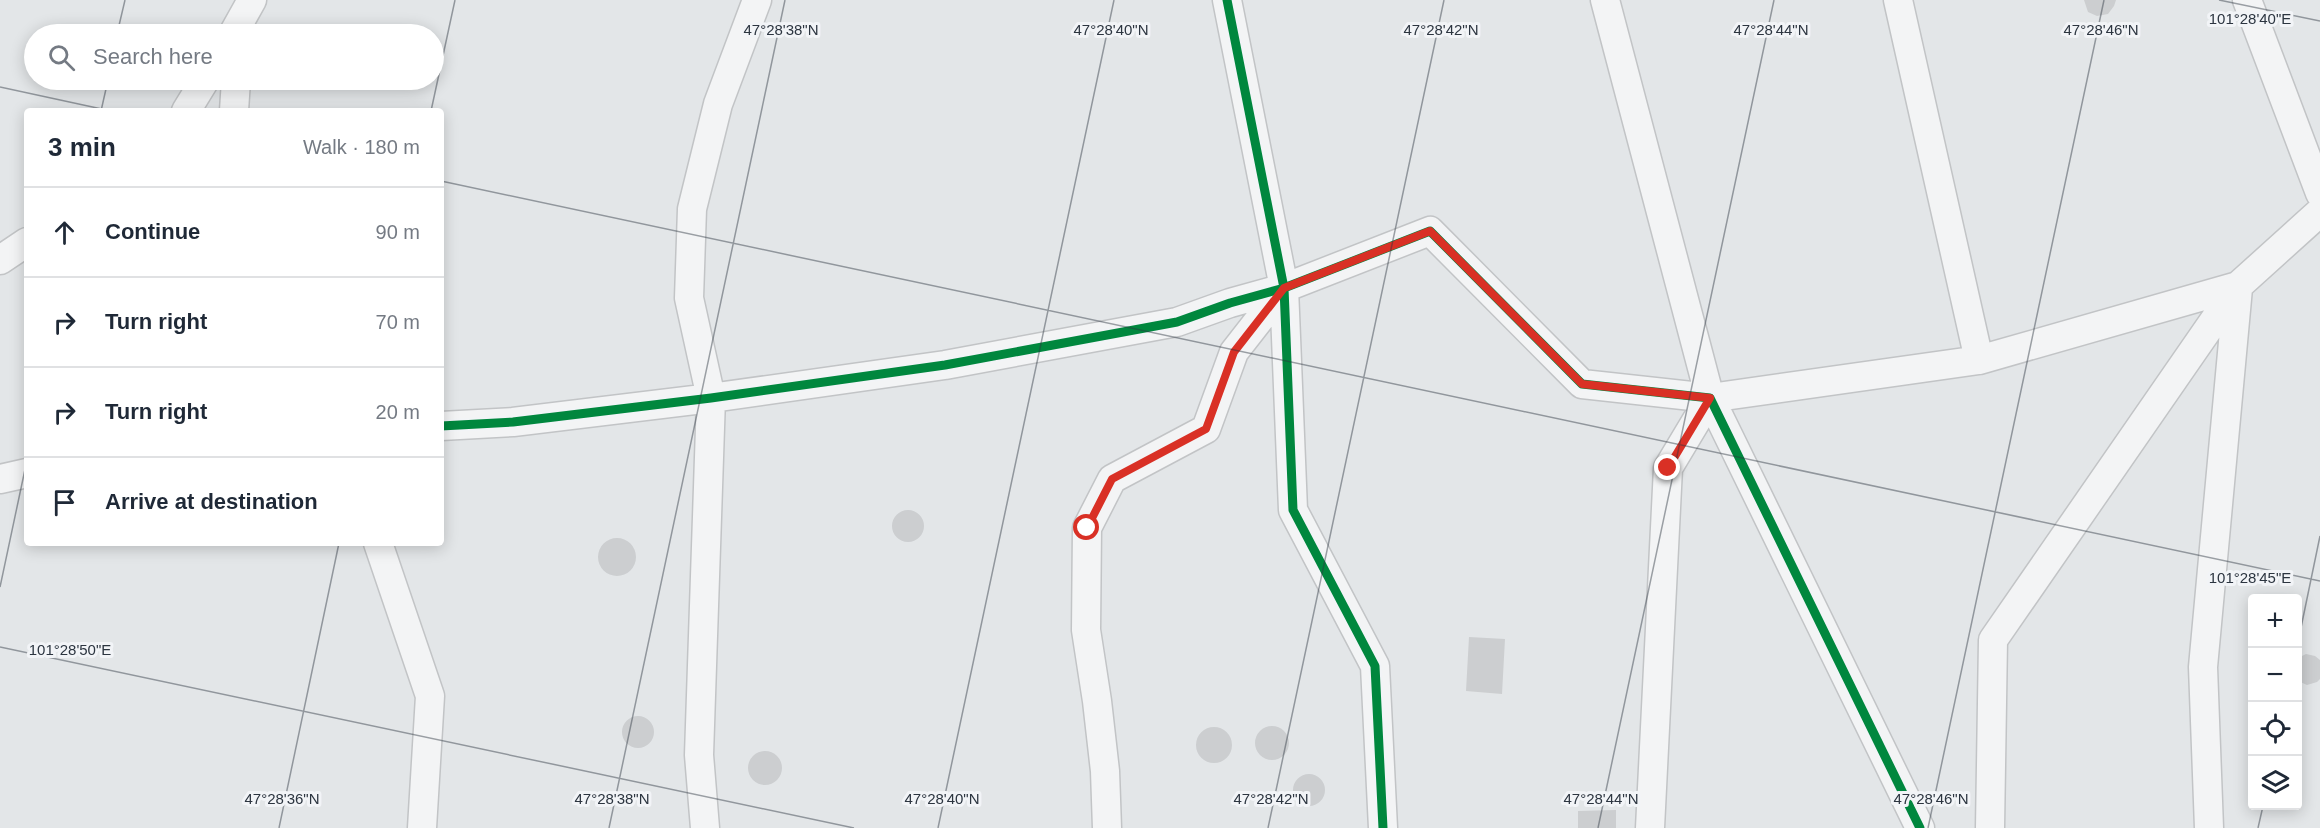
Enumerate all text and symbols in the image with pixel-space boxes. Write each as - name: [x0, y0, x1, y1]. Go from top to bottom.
- text: 101°28'40"E: [2209, 10, 2291, 27]
- text: 47°28'38"N: [743, 21, 819, 38]
- text: 47°28'40"N: [1073, 21, 1149, 38]
- text: 47°28'42"N: [1403, 21, 1479, 38]
- text: 47°28'44"N: [1733, 21, 1809, 38]
- text: 47°28'46"N: [2063, 21, 2139, 38]
- search box: [24, 24, 444, 90]
- icon: search: [45, 41, 78, 74]
- text: Search here: [93, 44, 213, 69]
- text: 3 min: [48, 132, 116, 162]
- text: Walk · 180 m: [303, 136, 420, 158]
- icon: ahead: [48, 216, 81, 249]
- text: Continue: [105, 219, 200, 244]
- text: 90 m: [376, 221, 420, 243]
- icon: right: [48, 306, 81, 339]
- text: Turn right: [105, 309, 207, 334]
- text: 70 m: [376, 311, 420, 333]
- icon: right: [48, 396, 81, 429]
- text: Turn right: [105, 399, 207, 424]
- text: 20 m: [376, 401, 420, 423]
- route end: [1654, 454, 1680, 480]
- icon: arrive: [48, 486, 81, 519]
- text: Arrive at destination: [105, 489, 318, 514]
- route start: [1073, 514, 1099, 540]
- text: 101°28'45"E: [2209, 569, 2291, 586]
- map controls: [2248, 594, 2302, 810]
- button: +: [2248, 594, 2302, 648]
- text: 101°28'50"E: [29, 641, 111, 658]
- button: −: [2248, 648, 2302, 702]
- button: locate: [2248, 702, 2302, 756]
- button: layers: [2248, 756, 2302, 810]
- text: 47°28'36"N: [244, 790, 320, 807]
- text: 47°28'38"N: [574, 790, 650, 807]
- text: 47°28'40"N: [904, 790, 980, 807]
- text: 47°28'42"N: [1233, 790, 1309, 807]
- text: 47°28'44"N: [1563, 790, 1639, 807]
- text: 47°28'46"N: [1893, 790, 1969, 807]

